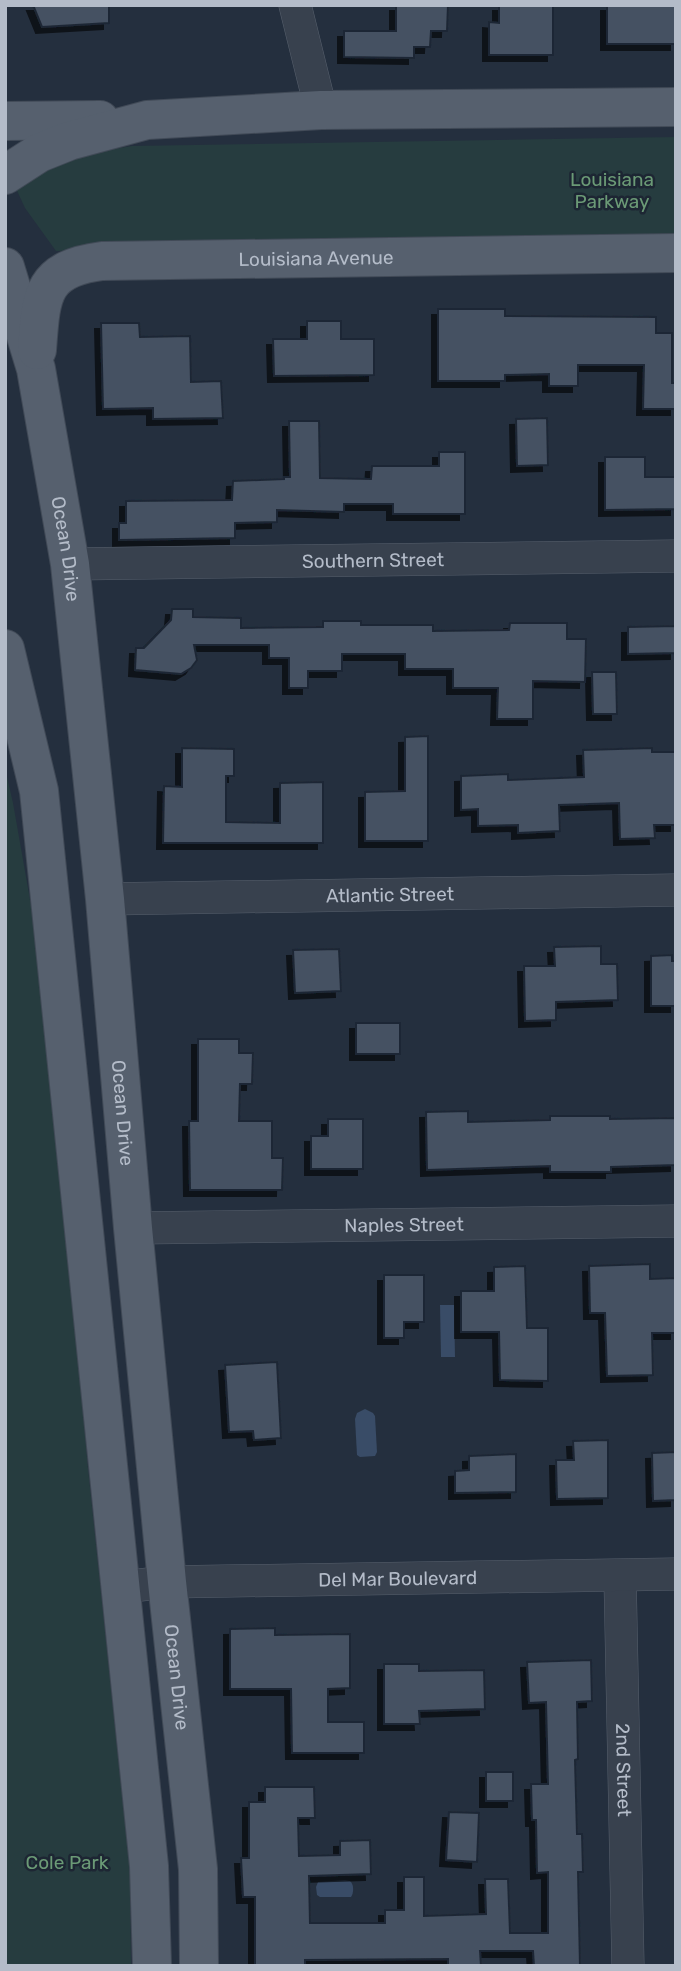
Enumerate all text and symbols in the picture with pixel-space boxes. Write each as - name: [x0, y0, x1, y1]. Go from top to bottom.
- park label: Louisiana Parkway: [570, 168, 654, 213]
- street label: Louisiana Avenue: [238, 245, 394, 271]
- street label: Ocean Drive: [47, 494, 85, 603]
- street label: Southern Street: [302, 548, 445, 572]
- street label: Atlantic Street: [326, 882, 455, 907]
- street label: Ocean Drive: [107, 1059, 139, 1167]
- street label: Naples Street: [344, 1212, 465, 1237]
- street label: Del Mar Boulevard: [318, 1566, 477, 1591]
- street label: Ocean Drive: [160, 1623, 194, 1731]
- street label: 2nd Street: [612, 1723, 636, 1818]
- park label: Cole Park: [26, 1851, 109, 1874]

